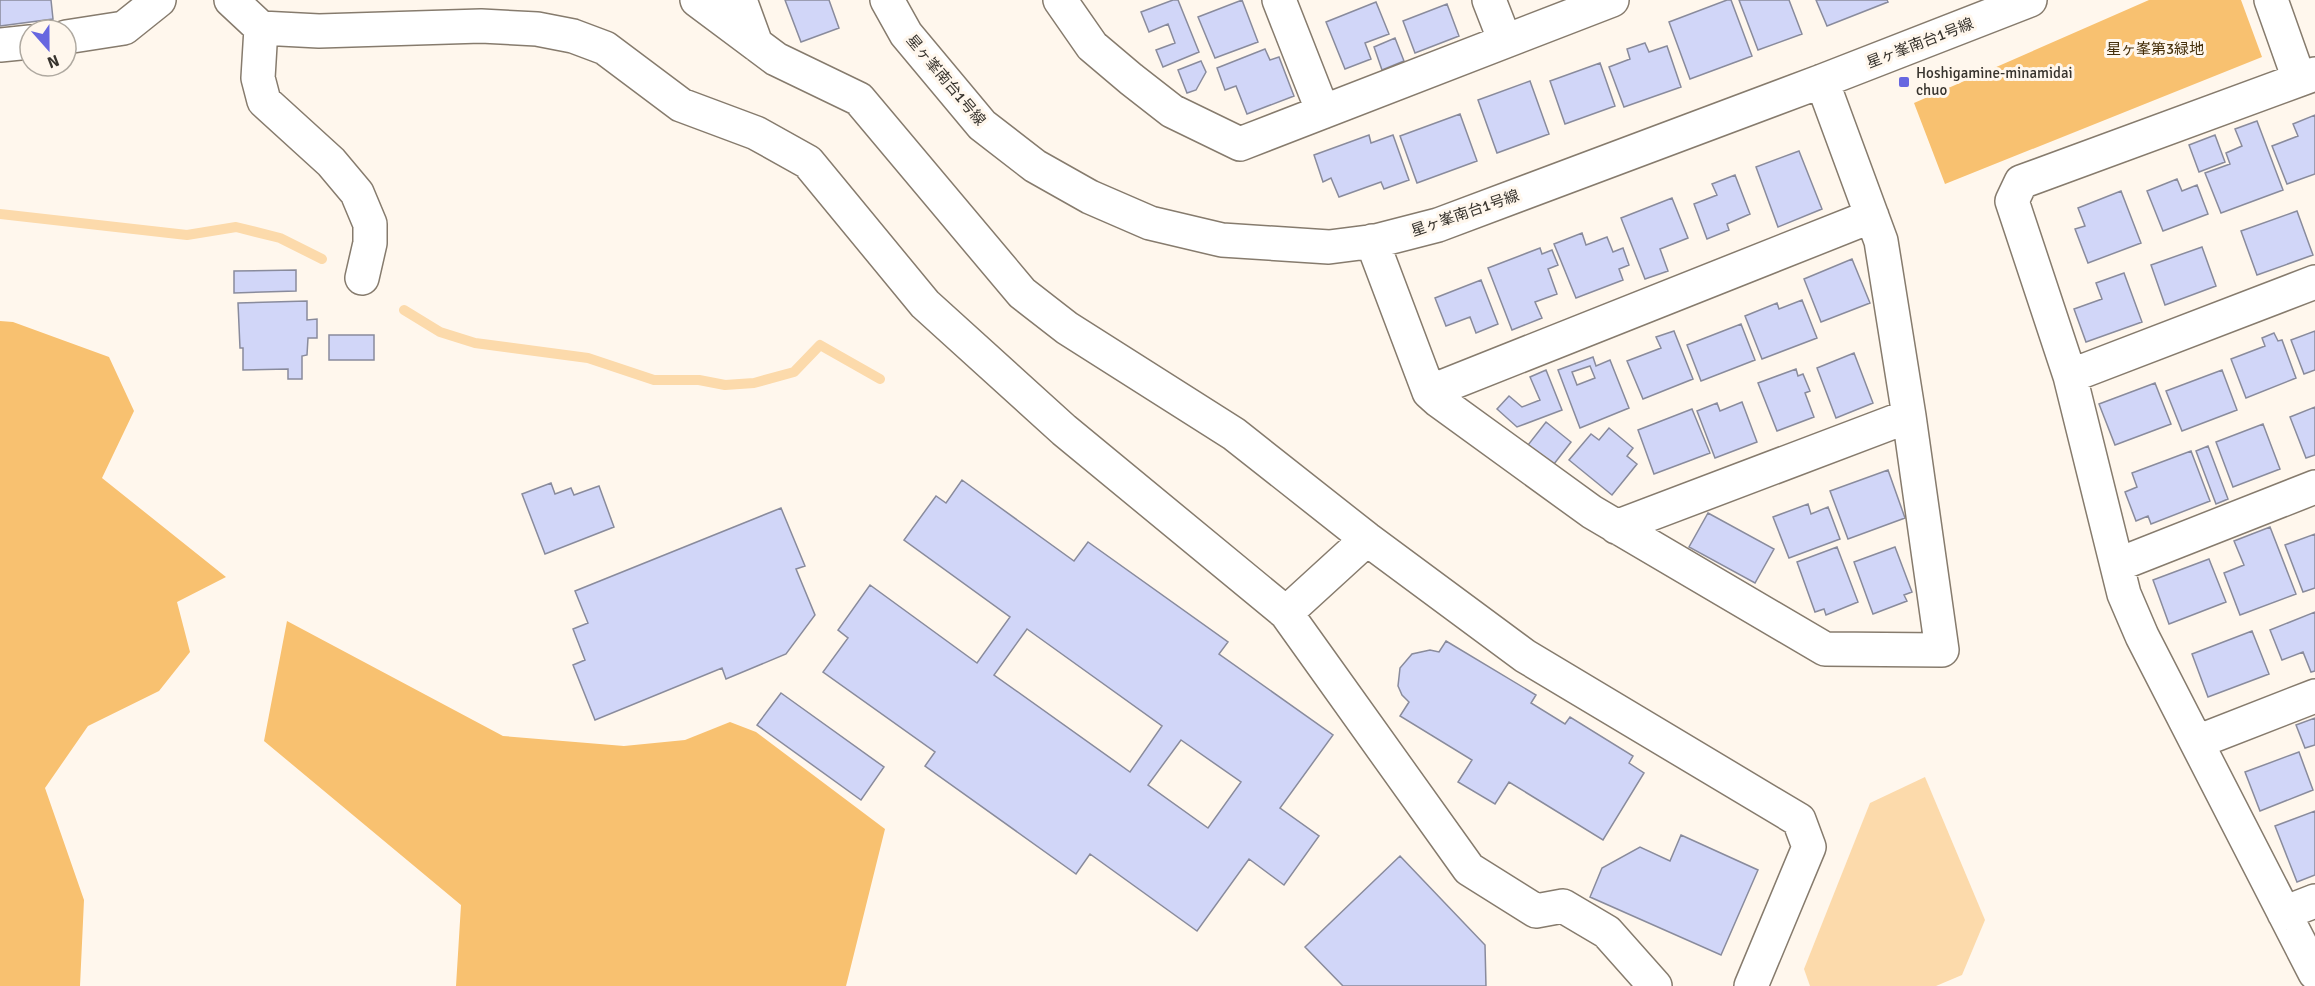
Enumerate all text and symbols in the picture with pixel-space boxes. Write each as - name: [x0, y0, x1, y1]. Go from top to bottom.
- street label: 星ヶ峯南台1号線: [1864, 14, 1976, 72]
- north arrow: [18, 18, 78, 78]
- street label: 星ヶ峯南台1号線: [903, 31, 989, 129]
- park label: 星ヶ峯第3緑地: [2106, 40, 2204, 58]
- text: N: [44, 50, 62, 72]
- place label: Hoshigamine-minamidai chuo: [1916, 64, 2073, 99]
- marker: Hoshigamine-minamidai chuo: [1897, 75, 1911, 89]
- street label: 星ヶ峯南台1号線: [1409, 186, 1521, 240]

